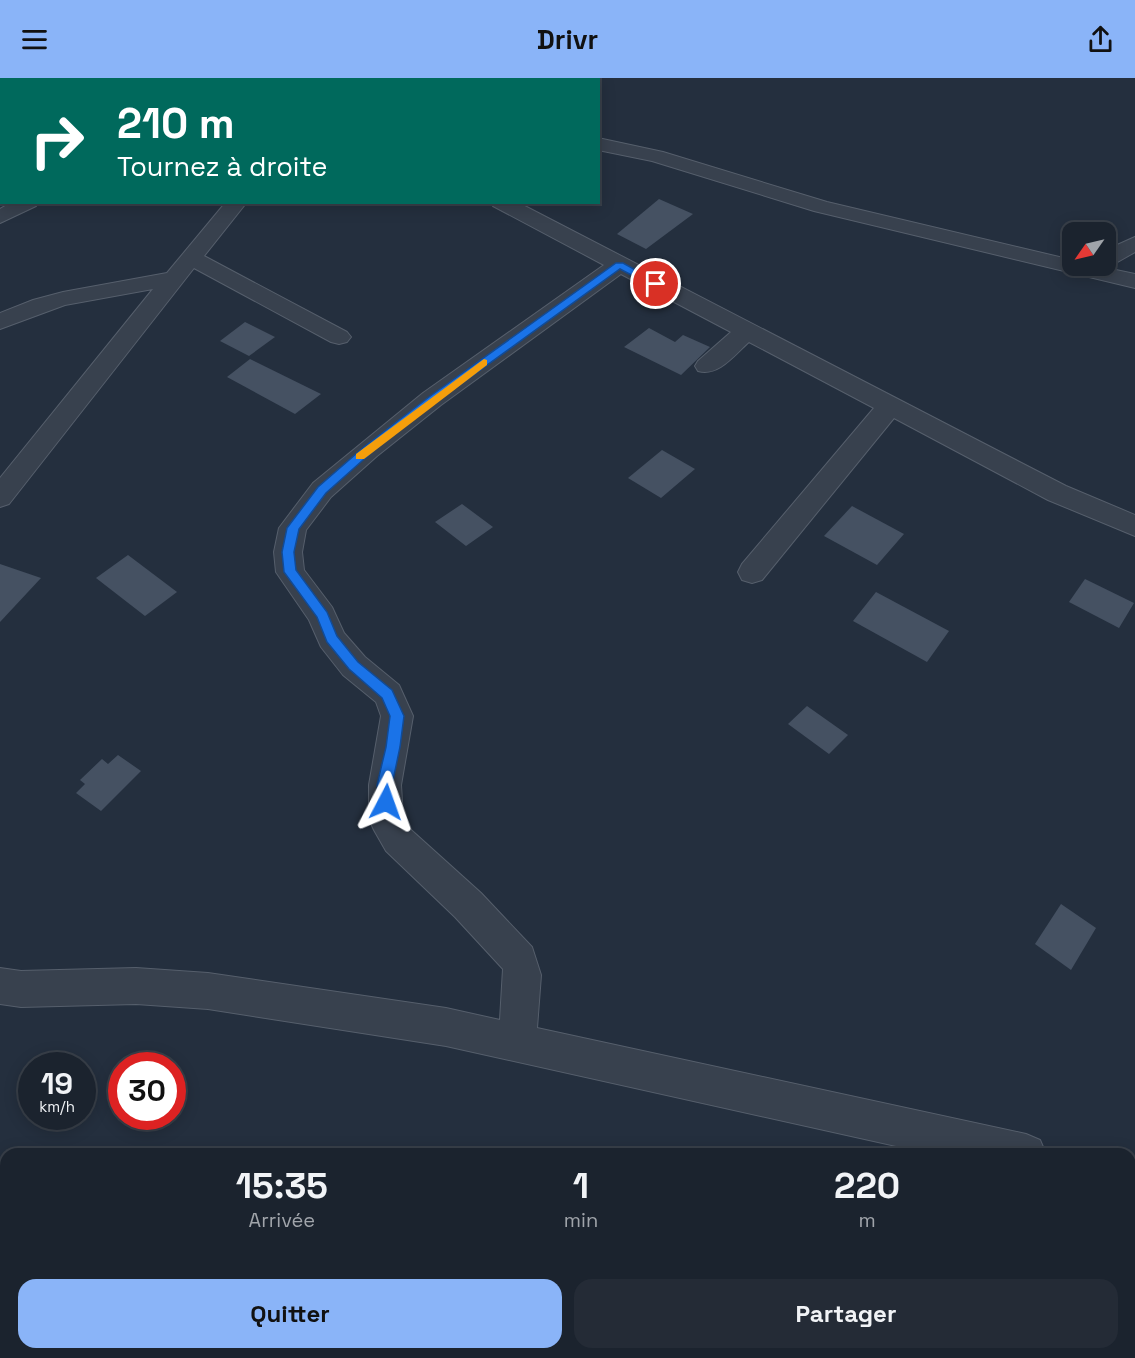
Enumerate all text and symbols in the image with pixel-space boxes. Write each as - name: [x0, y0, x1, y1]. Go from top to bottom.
- text: Drivr: [537, 22, 598, 57]
- icon: menu: [18, 23, 51, 56]
- icon: share: [1084, 23, 1117, 56]
- text: 210 m: [117, 97, 235, 150]
- icon: right: [18, 102, 96, 180]
- text: Tournez à droite: [117, 149, 327, 184]
- north arrow: [1062, 222, 1116, 276]
- map controls: [1062, 222, 1116, 276]
- pin: [630, 258, 681, 309]
- icon: arrive: [639, 267, 672, 300]
- position arrow: [354, 770, 418, 834]
- speed limit sign: 30: [108, 1052, 186, 1130]
- text: 19: [41, 1064, 73, 1103]
- text: km/h: [39, 1097, 75, 1116]
- text: 15:35: [236, 1163, 328, 1209]
- text: 1: [573, 1163, 589, 1209]
- text: 220: [834, 1163, 900, 1209]
- text: Arrivée: [249, 1207, 315, 1233]
- text: min: [564, 1207, 598, 1233]
- text: m: [858, 1207, 876, 1233]
- button: Quitter: [18, 1279, 562, 1348]
- button: Partager: [574, 1279, 1118, 1348]

